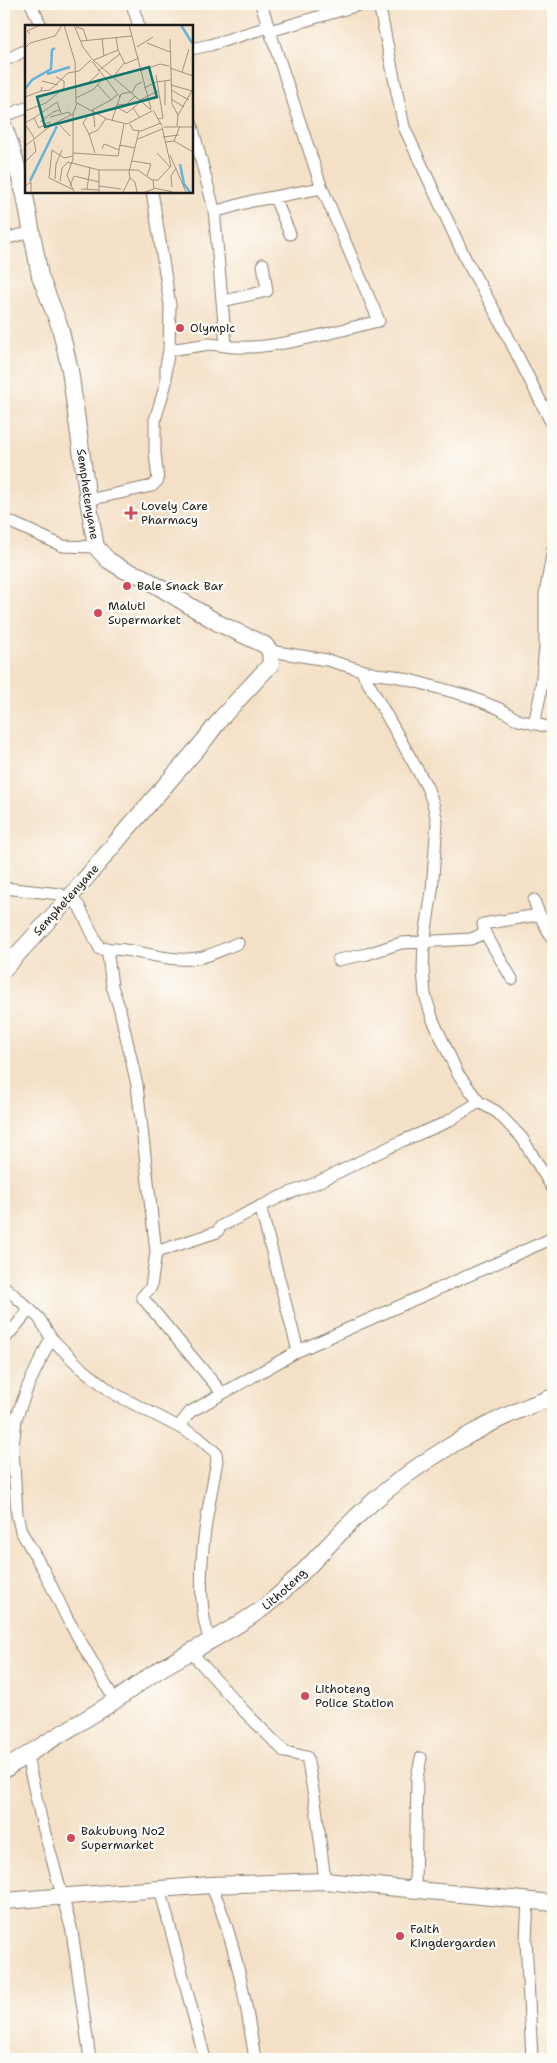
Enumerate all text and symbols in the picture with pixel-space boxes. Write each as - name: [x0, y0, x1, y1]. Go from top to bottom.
- inset map: [25, 25, 192, 192]
- place label: Olympic: [190, 320, 235, 336]
- marker: Olympic: [174, 322, 186, 334]
- street label: Semphetenyane: [73, 448, 103, 541]
- place label: Lovely Care Pharmacy: [141, 498, 208, 528]
- marker: Lovely Care Pharmacy: [125, 507, 137, 519]
- place label: Bale Snack Bar: [137, 578, 224, 594]
- marker: Bale Snack Bar: [121, 580, 133, 592]
- place label: Maluti Supermarket: [108, 598, 181, 628]
- marker: Maluti Supermarket: [92, 607, 104, 619]
- street label: Semphetenyane: [29, 861, 103, 939]
- street label: Lithoteng: [259, 1565, 310, 1614]
- place label: Lithoteng Police Station: [315, 1681, 394, 1711]
- marker: Lithoteng Police Station: [299, 1690, 311, 1702]
- place label: Bakubung No2 Supermarket: [81, 1823, 165, 1853]
- marker: Bakubung No2 Supermarket: [65, 1832, 77, 1844]
- place label: Faith Kingdergarden: [410, 1921, 496, 1951]
- marker: Faith Kingdergarden: [394, 1930, 406, 1942]

